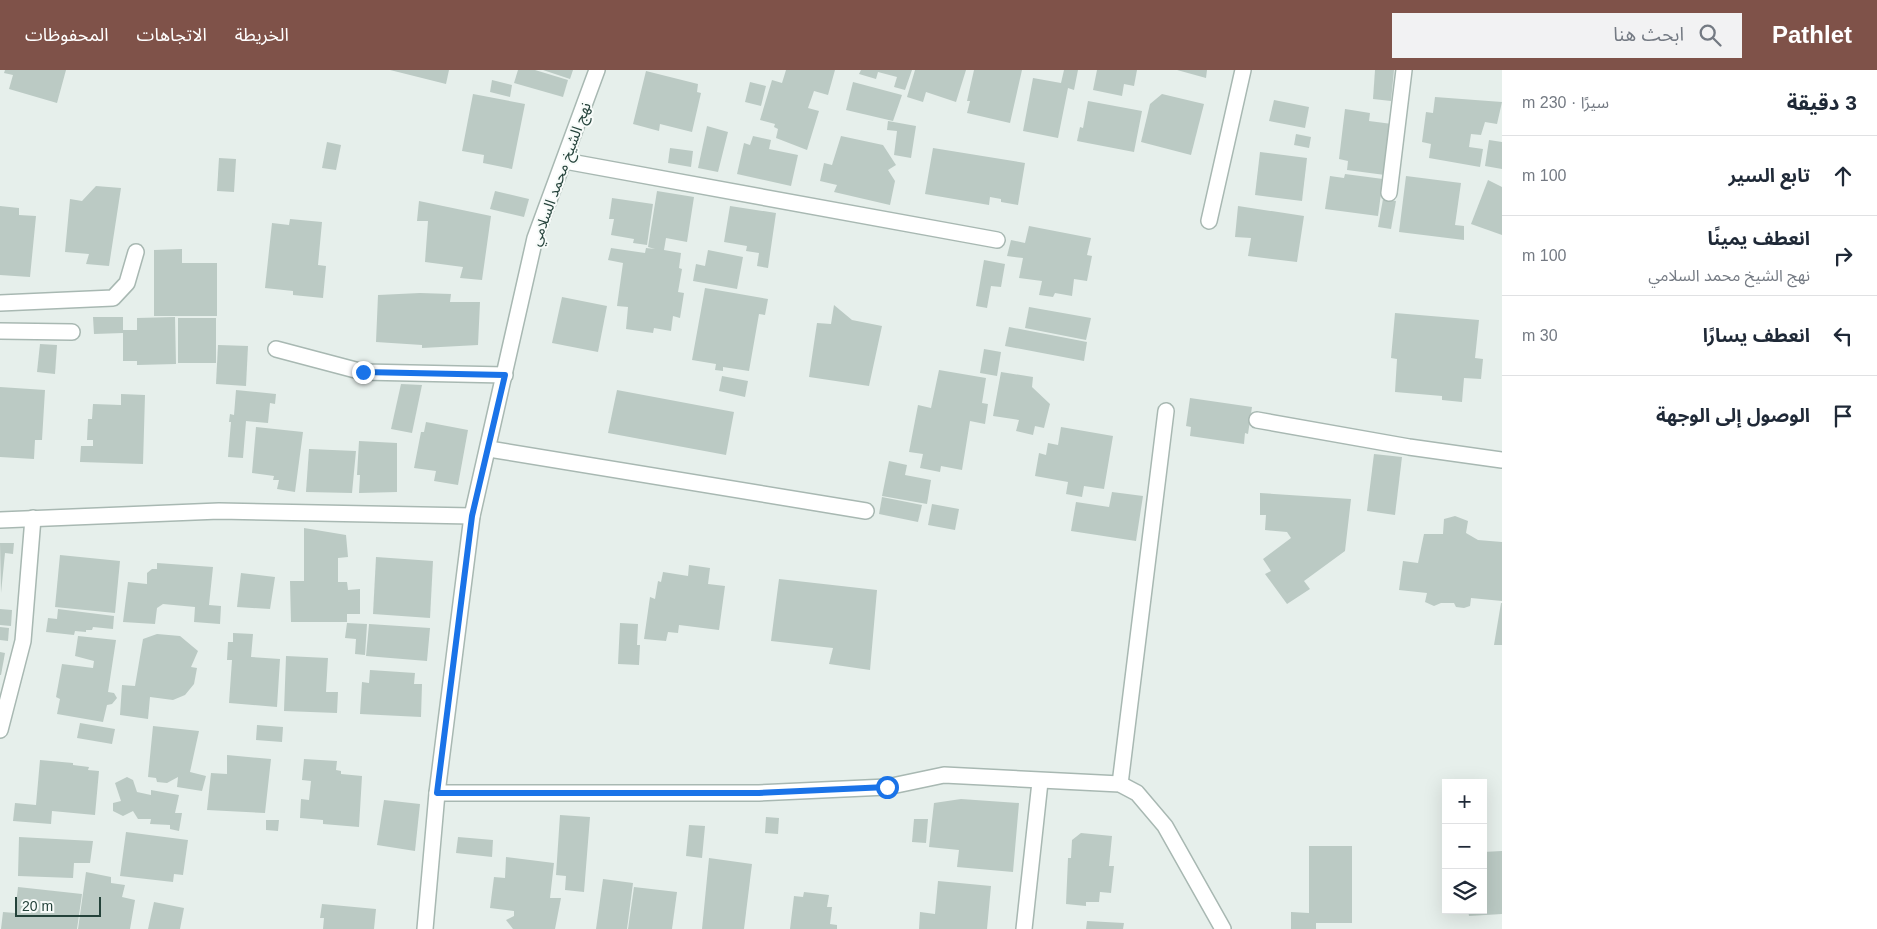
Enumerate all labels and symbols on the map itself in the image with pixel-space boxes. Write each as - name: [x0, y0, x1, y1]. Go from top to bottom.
- street label: نهج الشيخ محمد السلامي: [526, 100, 598, 250]
- route end: [352, 361, 375, 384]
- route start: [876, 776, 899, 799]
- scale bar: [15, 894, 101, 917]

